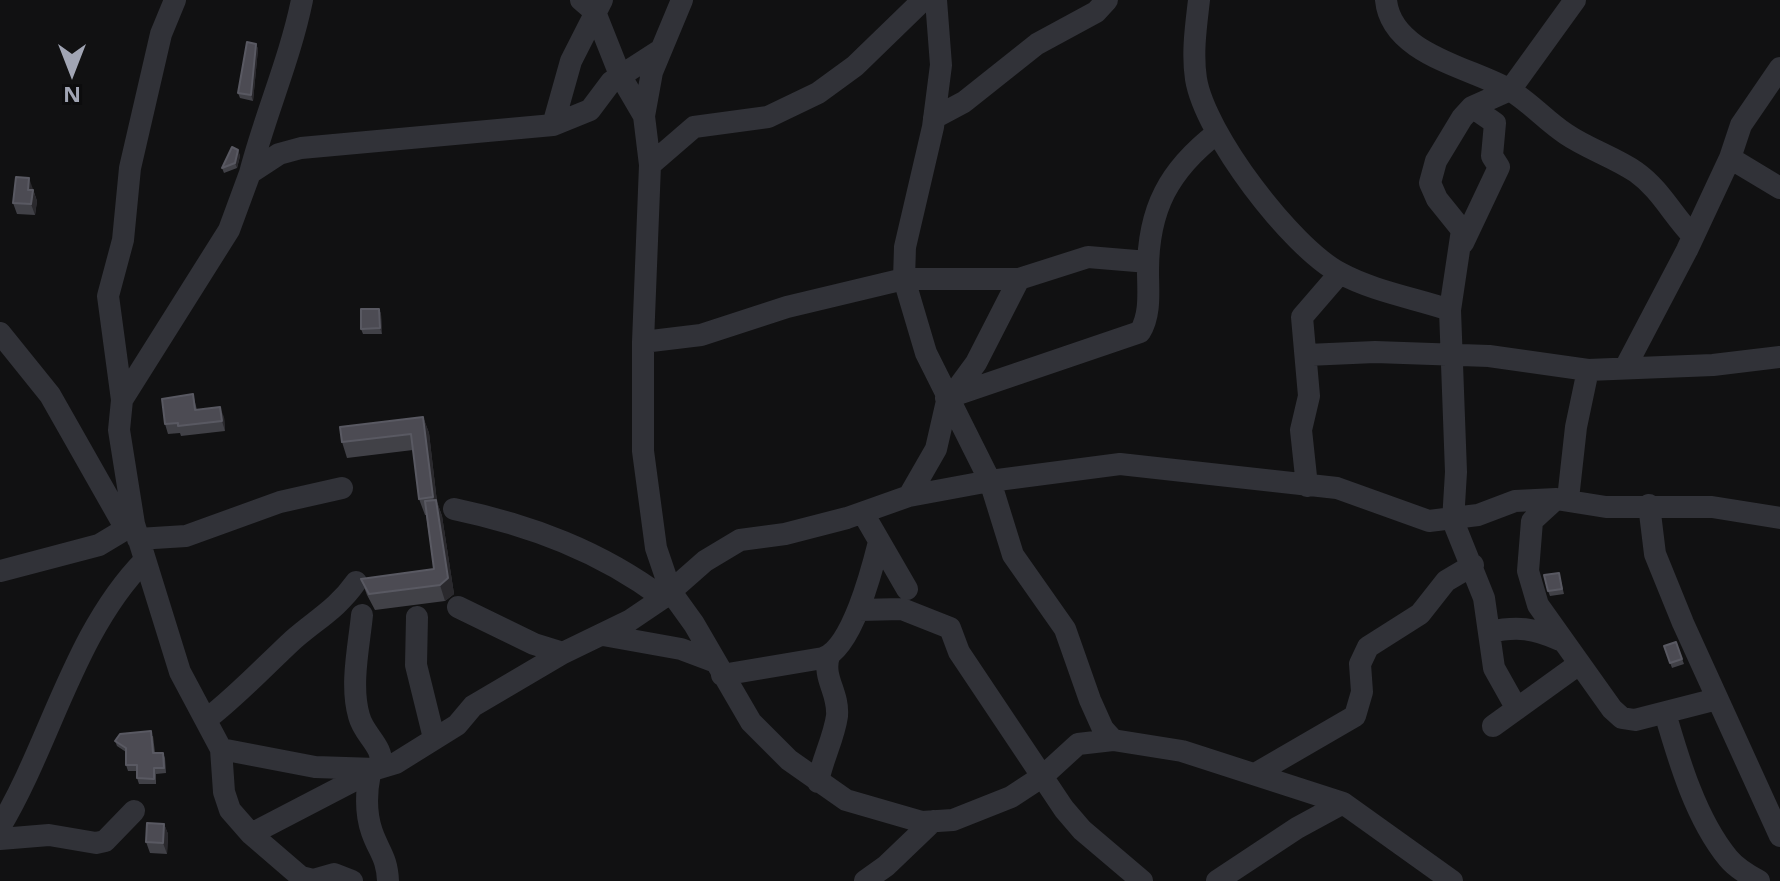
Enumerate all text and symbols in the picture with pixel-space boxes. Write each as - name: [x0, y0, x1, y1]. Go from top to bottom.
- north arrow: [32, 32, 112, 112]
- text: N: [63, 81, 81, 111]

